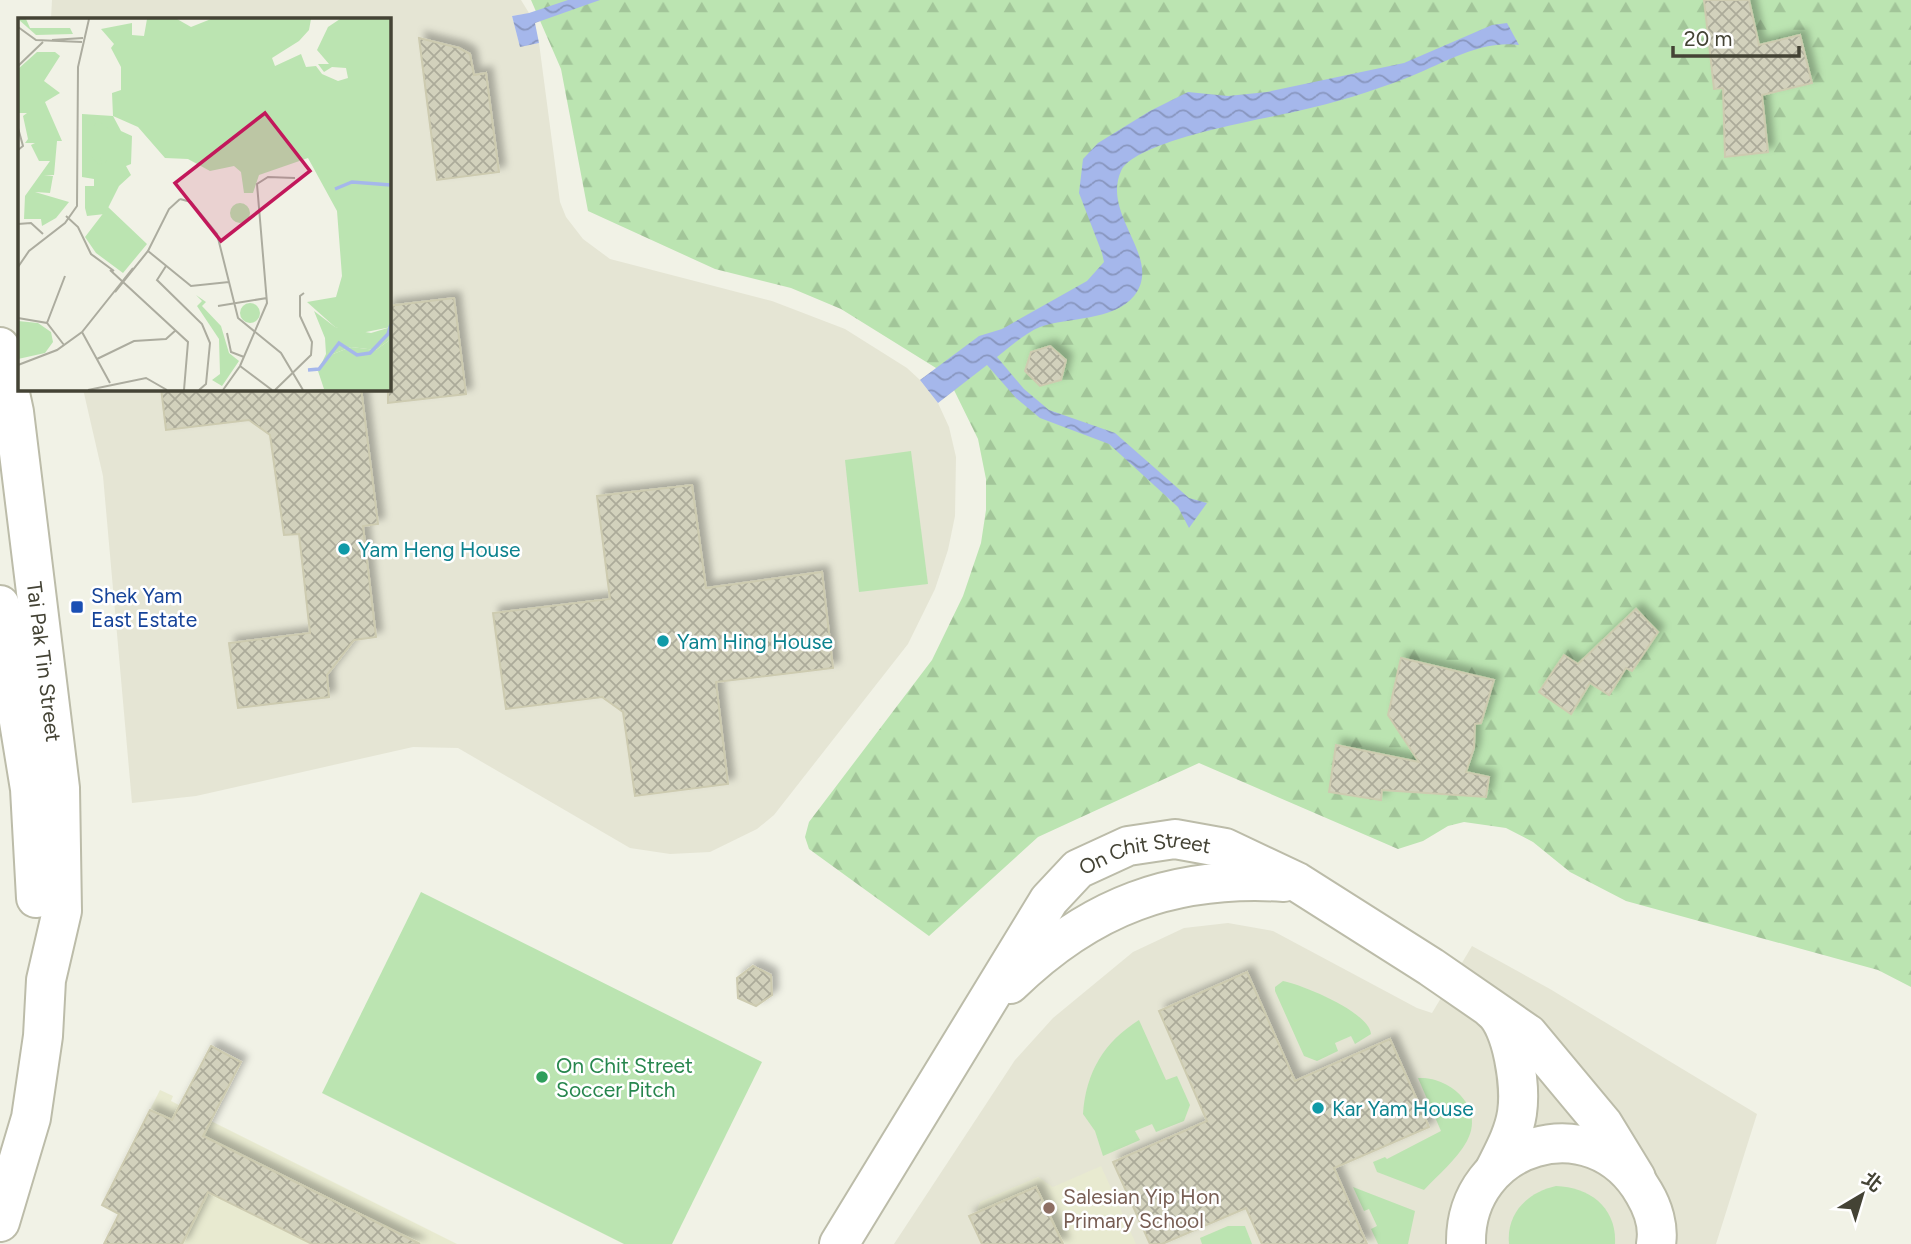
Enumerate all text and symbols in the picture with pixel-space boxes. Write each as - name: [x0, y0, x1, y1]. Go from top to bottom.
- scale bar: [1673, 14, 1799, 58]
- inset map: [18, 18, 390, 390]
- text: 20 m: [1684, 26, 1732, 51]
- place label: Yam Heng House: [358, 537, 521, 562]
- marker: Yam Heng House: [336, 541, 352, 557]
- street label: Tai Pak Tin Street: [22, 580, 67, 743]
- place label: Shek Yam East Estate: [91, 583, 197, 632]
- marker: Shek Yam East Estate: [69, 599, 85, 615]
- place label: Yam Hing House: [677, 629, 833, 654]
- marker: Yam Hing House: [655, 633, 671, 649]
- street label: On Chit Street: [1075, 826, 1213, 880]
- place label: On Chit Street Soccer Pitch: [556, 1053, 693, 1102]
- marker: On Chit Street Soccer Pitch: [534, 1069, 550, 1085]
- place label: Kar Yam House: [1332, 1096, 1474, 1121]
- marker: Kar Yam House: [1310, 1100, 1326, 1116]
- north arrow: [1827, 1160, 1897, 1230]
- text: 北: [1858, 1167, 1887, 1197]
- place label: Salesian Yip Hon Primary School: [1063, 1184, 1220, 1233]
- marker: Salesian Yip Hon Primary School: [1041, 1200, 1057, 1216]

